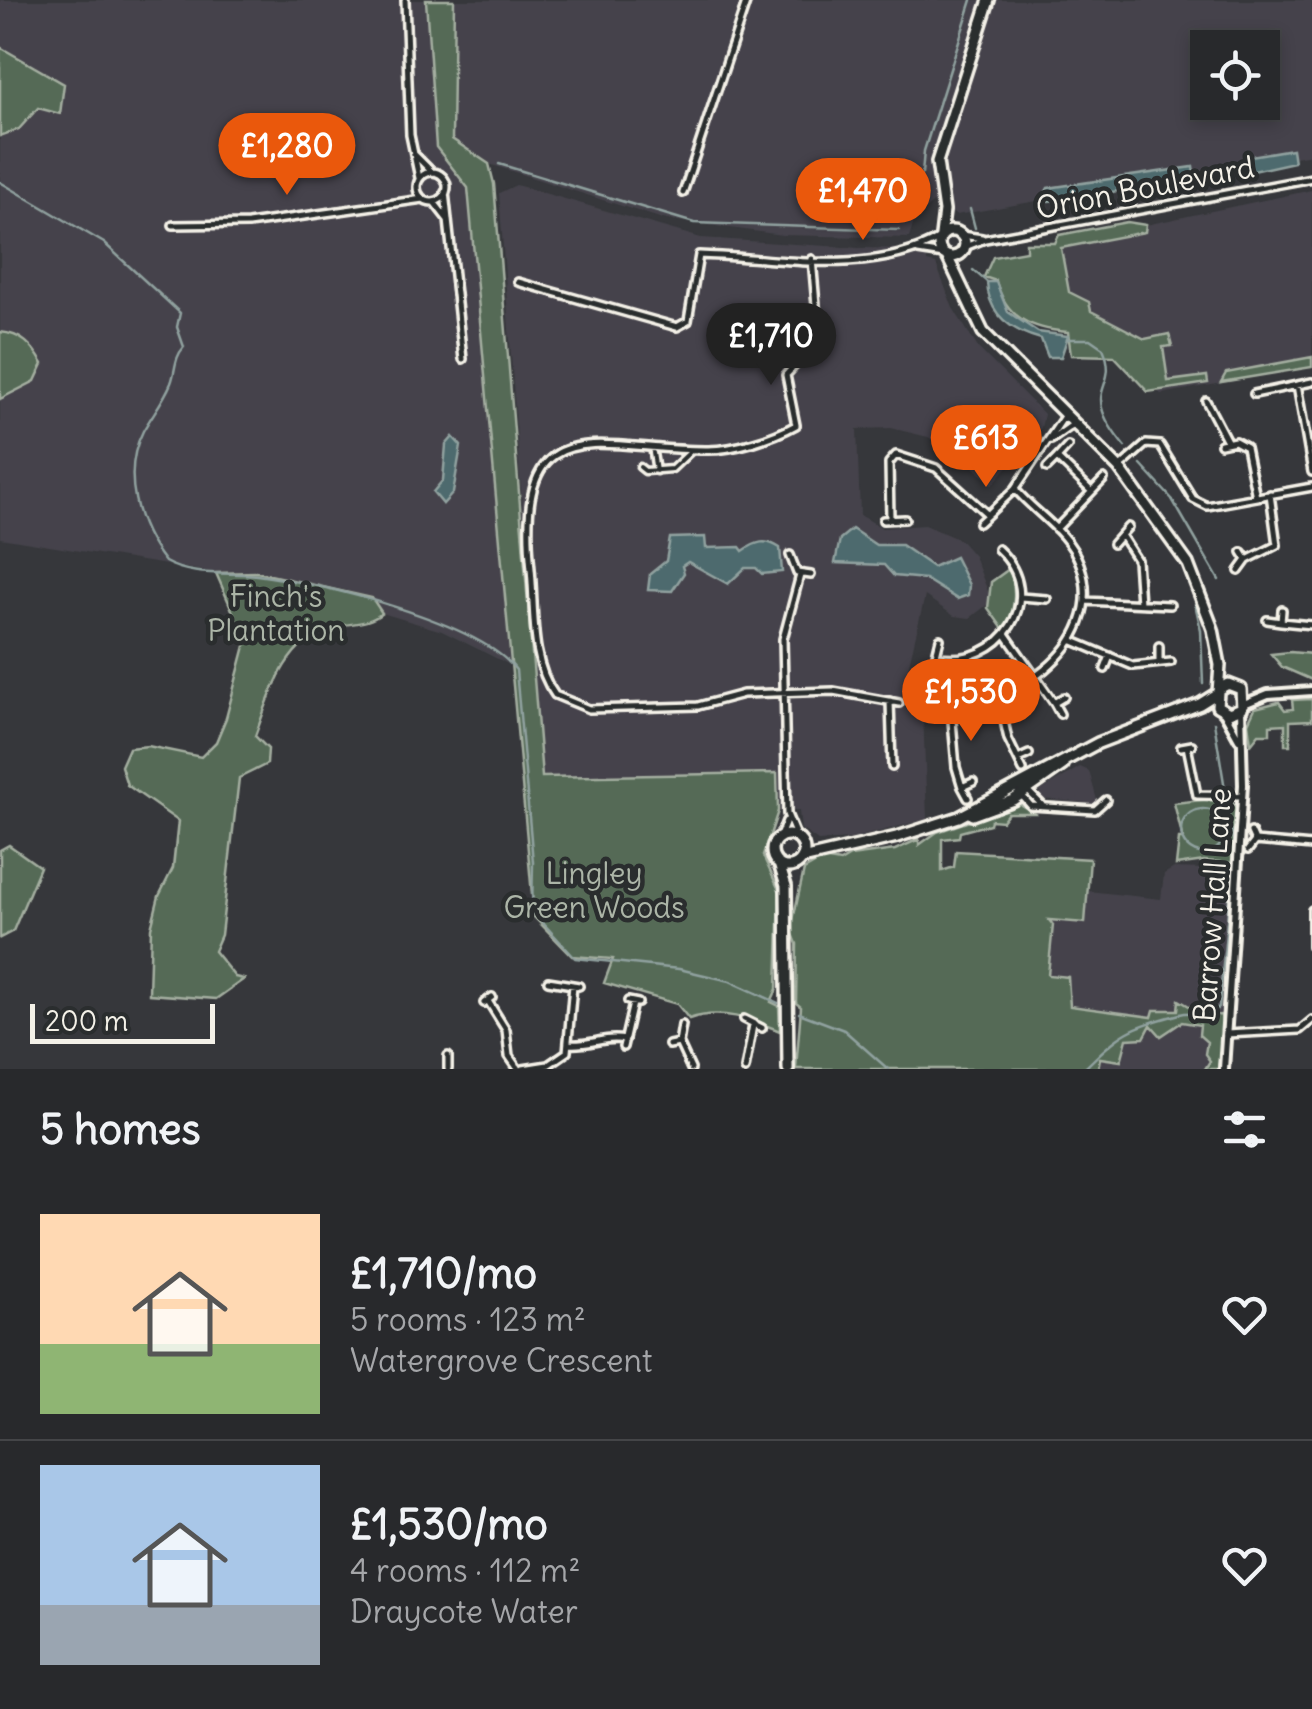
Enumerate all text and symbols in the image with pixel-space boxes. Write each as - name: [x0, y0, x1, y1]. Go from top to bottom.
- map controls: [1190, 30, 1280, 120]
- button: locate: [1190, 30, 1280, 120]
- pin: £1,280: [206, 113, 368, 198]
- text: £1,280: [240, 125, 334, 166]
- street label: Orion Boulevard: [1033, 147, 1257, 227]
- pin: £1,470: [782, 158, 944, 243]
- text: £1,470: [818, 170, 908, 211]
- pin: £1,710: [690, 303, 852, 388]
- text: £1,710: [728, 315, 814, 356]
- pin: £613: [927, 405, 1045, 490]
- text: £613: [953, 417, 1019, 458]
- park label: Finch's Plantation: [207, 577, 345, 649]
- pin: £1,530: [890, 659, 1052, 744]
- text: £1,530: [924, 671, 1018, 712]
- street label: Barrow Hall Lane: [1185, 787, 1239, 1023]
- park label: Lingley Green Woods: [503, 854, 685, 926]
- scale bar: [30, 999, 215, 1044]
- text: 200 m: [45, 1003, 128, 1039]
- icon: filters: [1217, 1102, 1272, 1157]
- text: 5 homes: [40, 1103, 201, 1155]
- text: £1,710/mo: [350, 1247, 537, 1299]
- icon: home: [120, 1254, 240, 1374]
- icon: heart: [1217, 1287, 1272, 1342]
- text: 5 rooms · 123 m²: [350, 1299, 586, 1340]
- text: Watergrove Crescent: [350, 1340, 652, 1381]
- text: £1,530/mo: [350, 1498, 548, 1550]
- icon: home: [120, 1505, 240, 1625]
- icon: heart: [1217, 1538, 1272, 1593]
- text: 4 rooms · 112 m²: [350, 1550, 580, 1591]
- text: Draycote Water: [350, 1591, 578, 1632]

